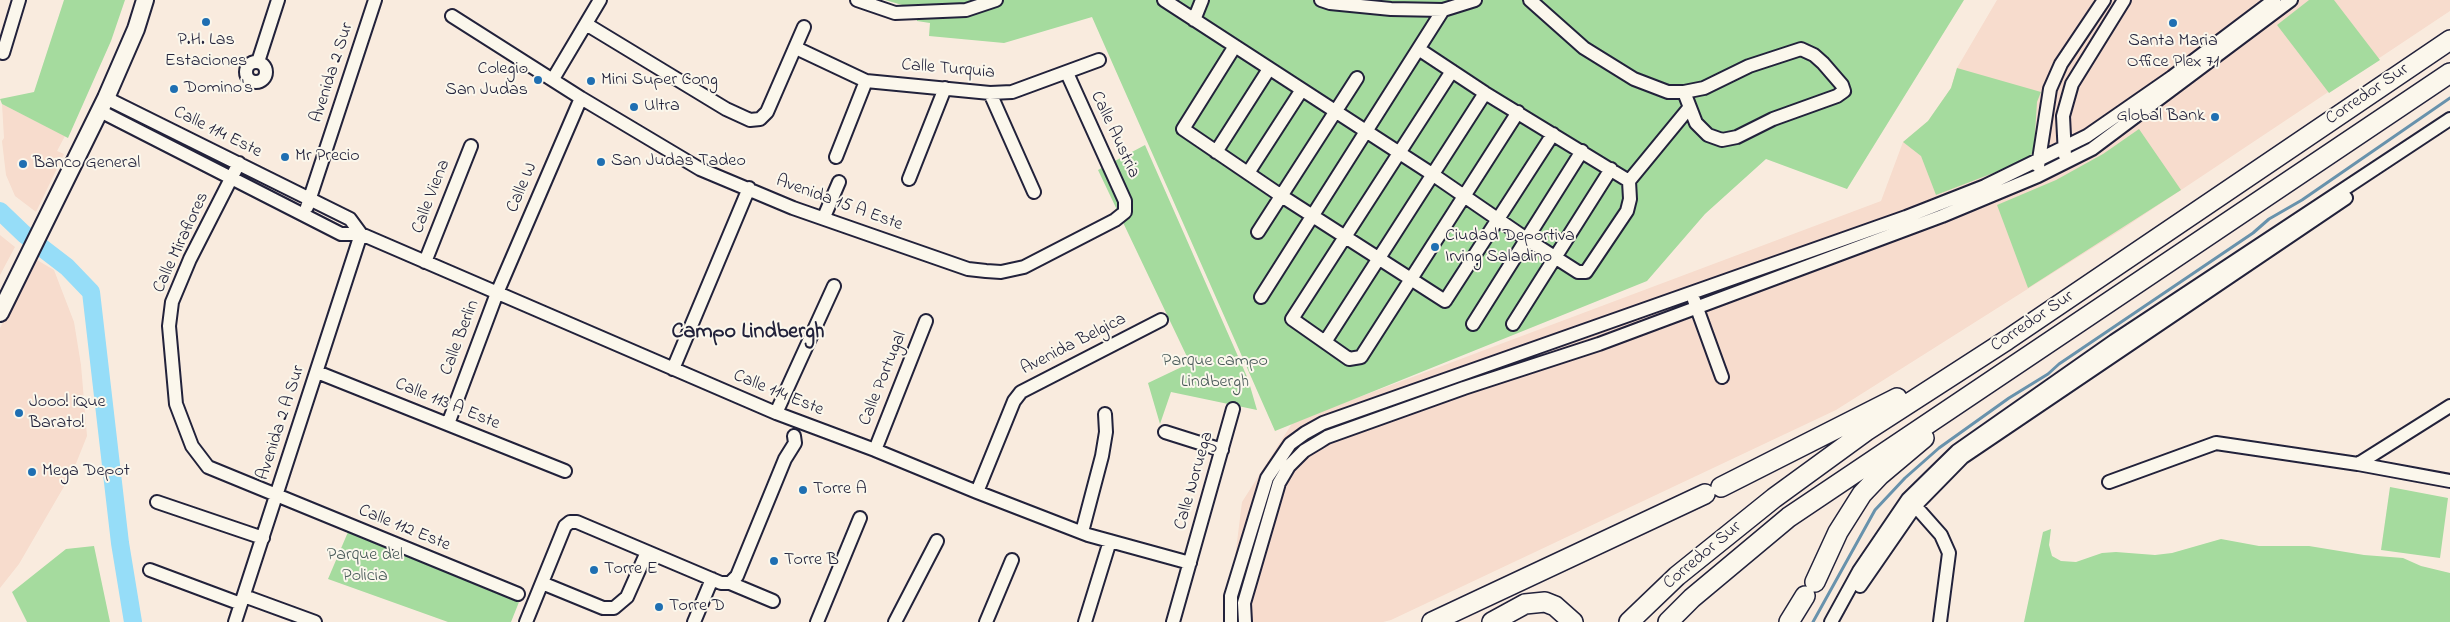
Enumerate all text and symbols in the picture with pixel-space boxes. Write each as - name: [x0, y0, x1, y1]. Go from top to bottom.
- marker: P.H. Las Estaciones: [200, 16, 212, 28]
- marker: Santa Maria Office Plex 71: [2167, 17, 2179, 29]
- street label: Avenida 2 Sur: [307, 20, 359, 126]
- place label: P.H. Las Estaciones: [165, 30, 247, 72]
- place label: Santa Maria Office Plex 71: [2127, 31, 2219, 74]
- street label: Calle Turquia: [900, 55, 996, 85]
- place label: Colegio San Judas: [445, 59, 528, 102]
- street label: Corredor Sur: [2322, 59, 2414, 131]
- place label: Mini Super Cong: [601, 70, 718, 92]
- marker: Colegio San Judas: [532, 74, 544, 86]
- marker: Mini Super Cong: [585, 75, 597, 87]
- place label: Domino's: [184, 78, 253, 100]
- marker: Domino's: [168, 83, 180, 95]
- street label: Calle Austria: [1084, 88, 1144, 182]
- place label: Ultra: [644, 96, 680, 118]
- marker: Ultra: [628, 101, 640, 113]
- street label: Calle 114 Este: [169, 102, 265, 164]
- place label: Global Bank: [2117, 106, 2205, 128]
- marker: Global Bank: [2209, 111, 2221, 123]
- place label: Mr Precio: [295, 146, 360, 168]
- marker: Mr Precio: [279, 151, 291, 163]
- place label: San Judas Tadeo: [611, 151, 746, 173]
- place label: Banco General: [33, 153, 140, 175]
- marker: San Judas Tadeo: [595, 156, 607, 168]
- street label: Calle Viena: [408, 157, 456, 237]
- marker: Banco General: [17, 158, 29, 170]
- street label: Calle W: [503, 160, 543, 216]
- street label: Avenida 15 A Este: [773, 171, 905, 237]
- street label: Calle Miraflores: [149, 189, 215, 297]
- place label: Ciudad Deportiva Irving Saladino: [1445, 226, 1575, 268]
- marker: Ciudad Deportiva Irving Saladino: [1429, 241, 1441, 253]
- street label: Corredor Sur: [1987, 286, 2079, 358]
- street label: Calle Berlin: [437, 297, 485, 379]
- street label: Avenida Belgica: [1018, 309, 1130, 381]
- district label: Campo Lindbergh: [671, 320, 825, 346]
- street label: Calle Portugal: [855, 329, 913, 429]
- park label: Parque campo Lindbergh: [1162, 351, 1268, 394]
- street label: Avenida 2 A Sur: [253, 363, 311, 483]
- street label: Calle 114 Este: [730, 366, 826, 422]
- street label: Calle 113 A Este: [391, 374, 503, 436]
- place label: Jooo! ¡Que Barato!: [29, 392, 106, 434]
- marker: Jooo! ¡Que Barato!: [13, 407, 25, 419]
- street label: Calle Noruega: [1171, 429, 1219, 533]
- place label: Mega Depot: [42, 461, 130, 483]
- marker: Mega Depot: [26, 466, 38, 478]
- place label: Torre A: [813, 479, 867, 501]
- marker: Torre A: [797, 484, 809, 496]
- street label: Calle 112 Este: [355, 501, 453, 557]
- street label: Corredor Sur: [1660, 517, 1746, 595]
- park label: Parque del Policia: [327, 545, 403, 588]
- place label: Torre B: [784, 550, 839, 572]
- marker: Torre B: [768, 555, 780, 567]
- place label: Torre E: [604, 559, 658, 581]
- marker: Torre E: [588, 564, 600, 576]
- place label: Torre D: [669, 596, 725, 618]
- marker: Torre D: [653, 601, 665, 613]

